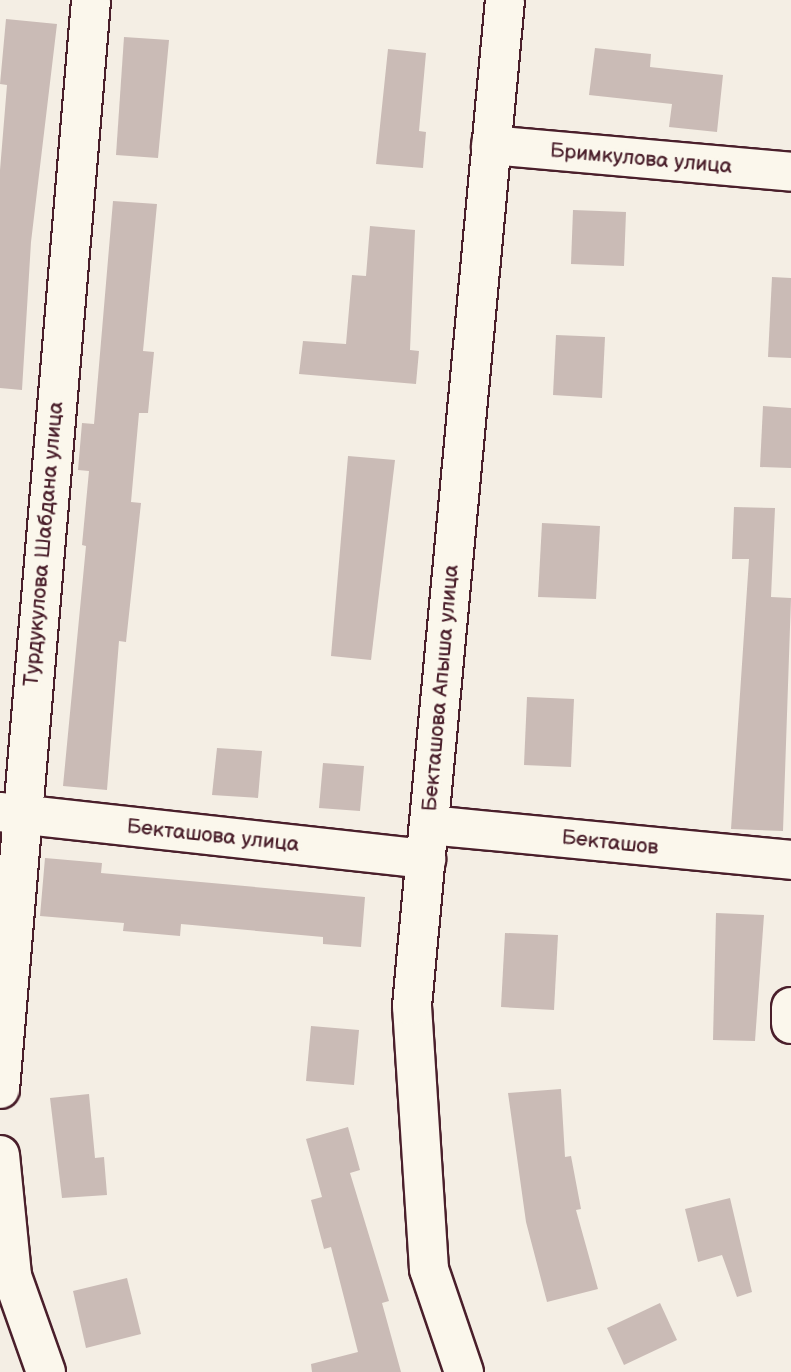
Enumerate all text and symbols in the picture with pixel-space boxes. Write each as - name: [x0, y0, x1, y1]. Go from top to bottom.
- street label: Бримкулова улица: [549, 138, 733, 180]
- street label: Турдукулова Шабдана улица: [19, 400, 69, 688]
- street label: Бекташова Апыша улица: [418, 563, 464, 813]
- street label: Бекташова улица: [125, 814, 301, 858]
- street label: Бекташов: [560, 825, 660, 861]

